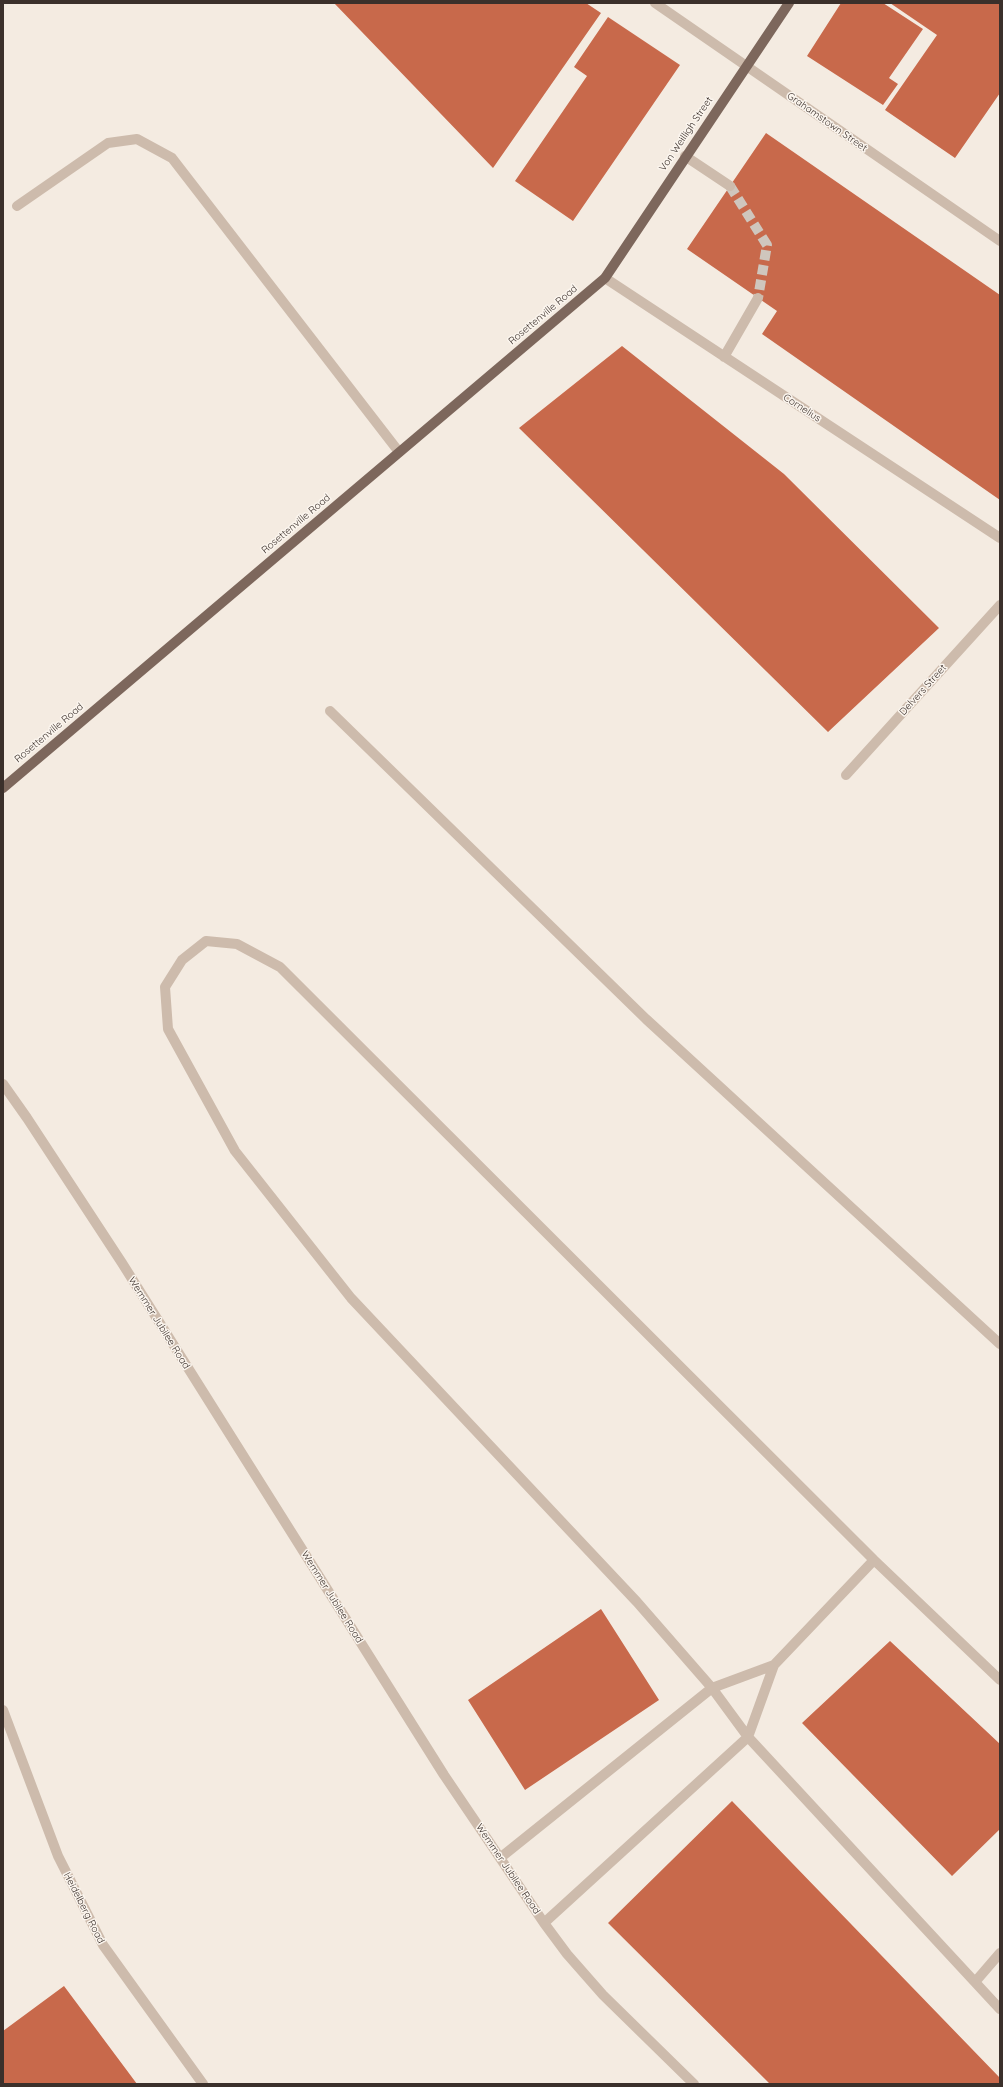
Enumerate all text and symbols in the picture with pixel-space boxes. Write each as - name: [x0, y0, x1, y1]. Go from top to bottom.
- street label: Grahamstown Street: [785, 90, 869, 154]
- street label: Von Weilligh Street: [657, 95, 715, 173]
- street label: Rosettenville Road: [506, 283, 580, 347]
- street label: Cornelius: [781, 391, 823, 425]
- street label: Rosettenville Road: [259, 492, 333, 556]
- street label: Delvers Street: [897, 662, 949, 718]
- street label: Rosettenville Road: [12, 701, 86, 765]
- street label: Wemmer Jubilee Road: [126, 1275, 192, 1371]
- street label: Wemmer Jubilee Road: [299, 1549, 365, 1645]
- street label: Wemmer Jubilee Road: [473, 1822, 543, 1916]
- street label: Heidelberg Road: [61, 1870, 107, 1946]

